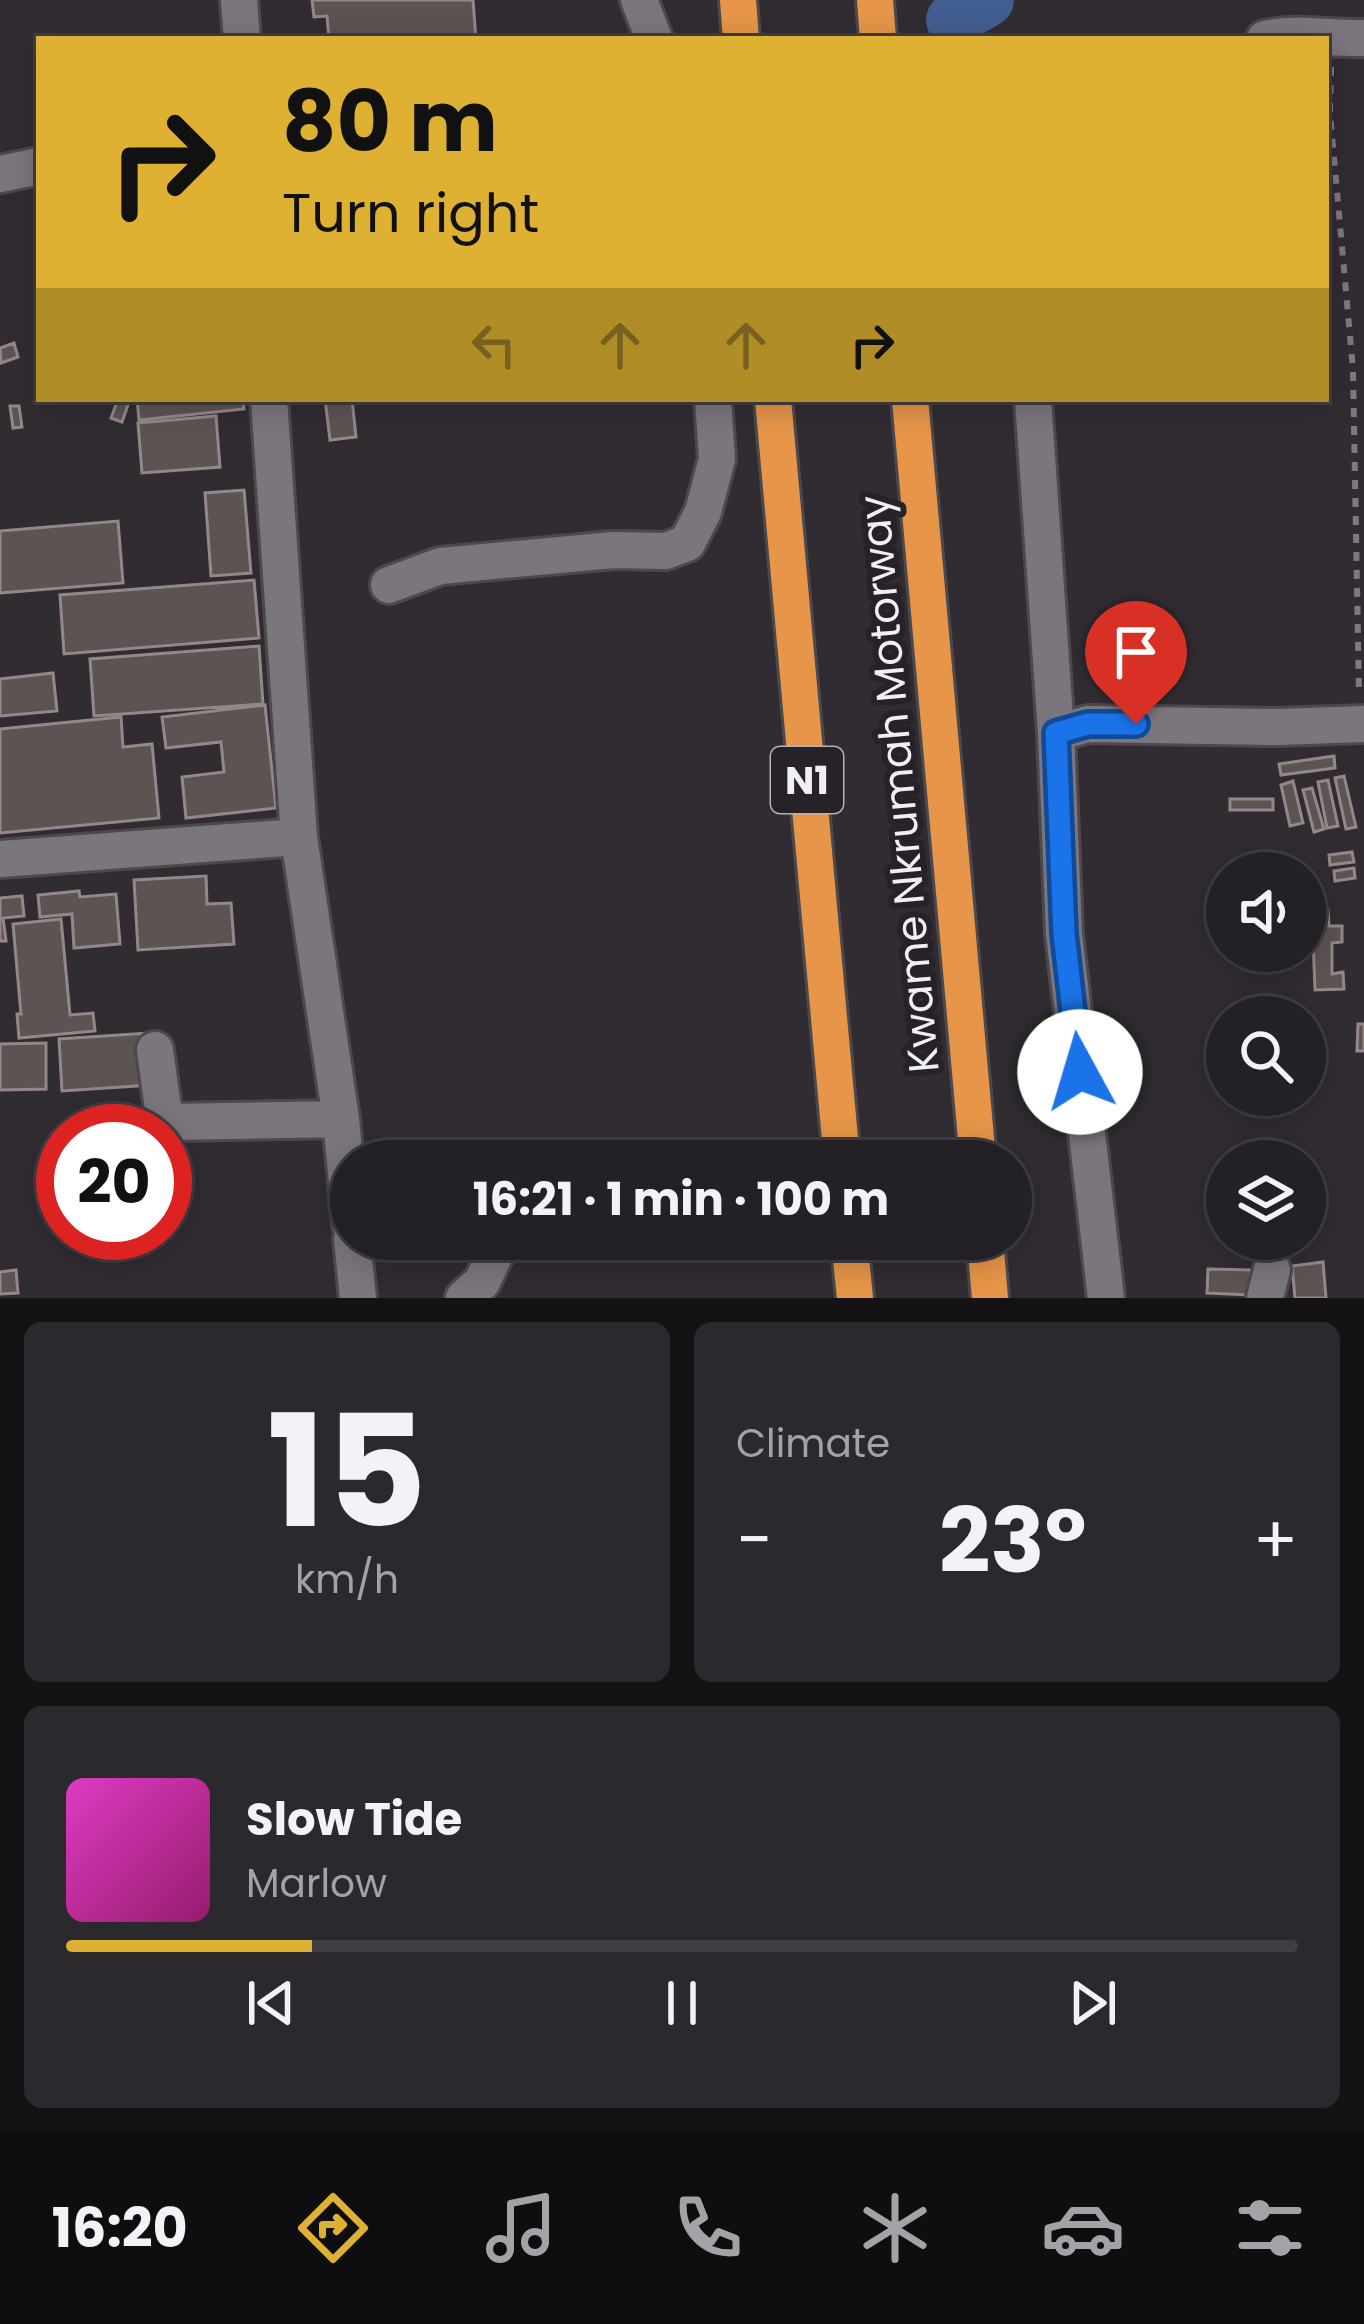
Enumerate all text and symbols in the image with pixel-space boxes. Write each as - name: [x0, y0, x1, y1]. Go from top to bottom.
- text: 80 m: [282, 63, 498, 180]
- icon: right: [84, 84, 240, 240]
- text: Turn right: [282, 175, 539, 251]
- icon: left: [461, 312, 527, 378]
- icon: ahead: [587, 312, 653, 378]
- icon: ahead: [713, 312, 779, 378]
- icon: right: [839, 312, 905, 378]
- street label: Kwame Nkrumah Motorway: [844, 493, 954, 1075]
- pin: [1085, 601, 1187, 724]
- icon: arrive: [1103, 619, 1169, 685]
- road number: N1: [771, 747, 843, 813]
- map controls: [1206, 852, 1326, 1260]
- button: sound: [1206, 852, 1326, 972]
- button: search: [1206, 996, 1326, 1116]
- position arrow: [1017, 1009, 1143, 1135]
- speed limit sign: 20: [36, 1104, 192, 1260]
- button: layers: [1206, 1140, 1326, 1260]
- text: 16:21 · 1 min · 100 m: [473, 1168, 889, 1231]
- text: 15: [267, 1362, 427, 1581]
- text: Climate: [736, 1416, 890, 1471]
- text: 23°: [939, 1477, 1086, 1604]
- text: −: [736, 1494, 772, 1586]
- text: +: [1253, 1494, 1298, 1586]
- text: km/h: [295, 1552, 399, 1607]
- text: Slow Tide: [246, 1788, 462, 1851]
- text: Marlow: [246, 1856, 387, 1911]
- icon: previous: [238, 1970, 304, 2036]
- icon: pause: [649, 1970, 715, 2036]
- icon: next: [1060, 1970, 1126, 2036]
- icon: directions: [291, 2186, 375, 2270]
- icon: music: [479, 2186, 563, 2270]
- icon: phone: [666, 2186, 750, 2270]
- icon: climate: [853, 2186, 937, 2270]
- icon: car: [1041, 2186, 1125, 2270]
- icon: filters: [1228, 2186, 1312, 2270]
- text: 16:20: [52, 2190, 188, 2266]

